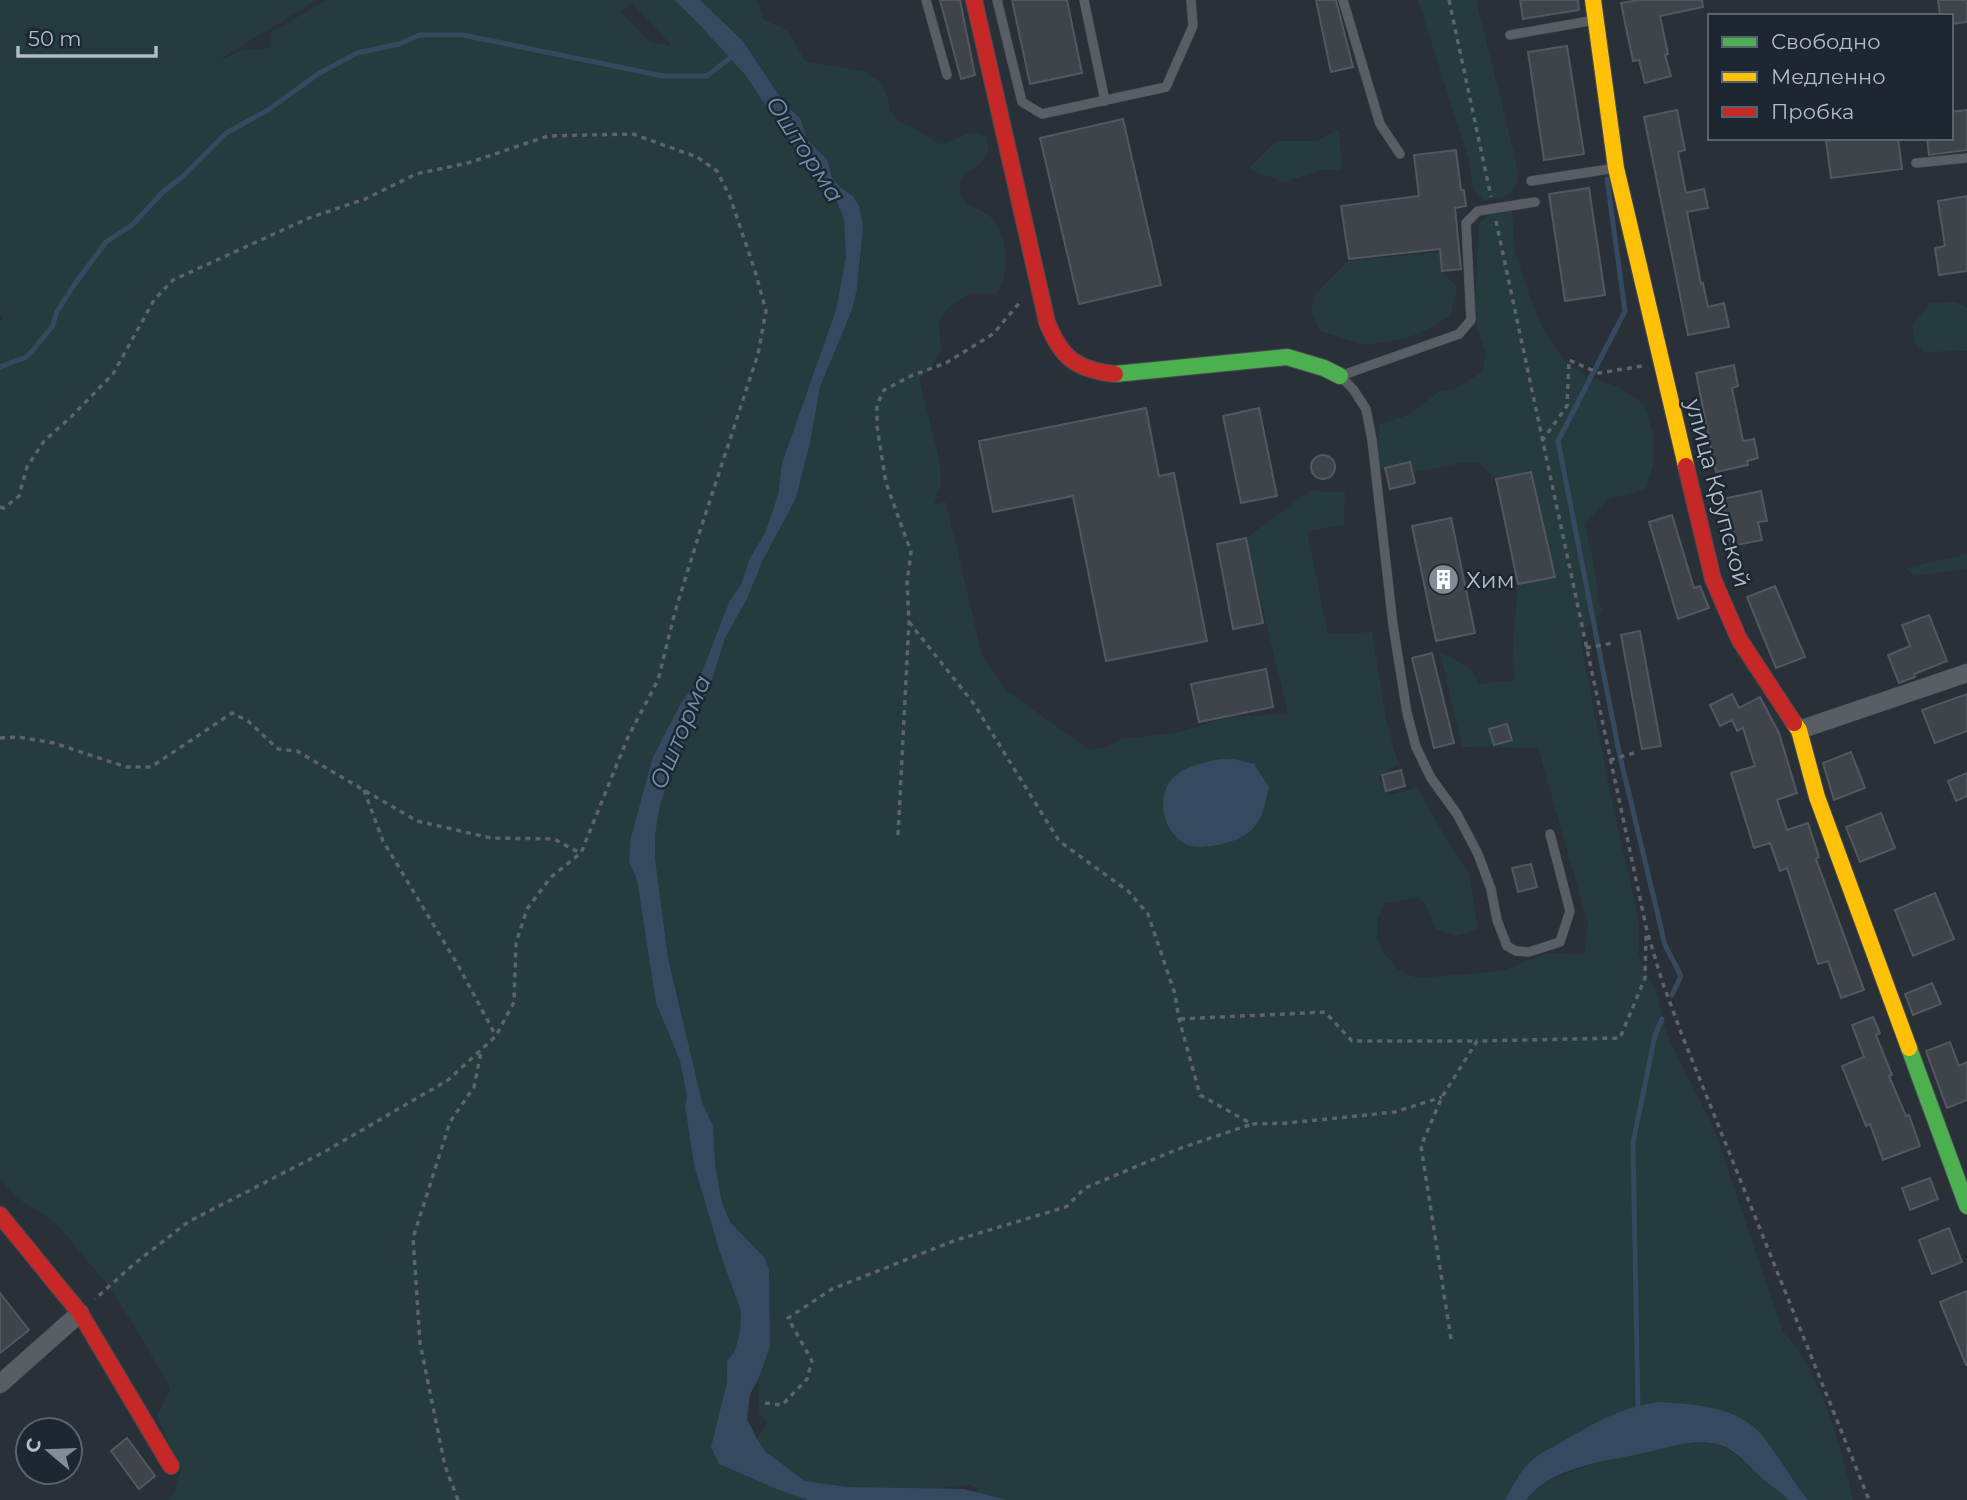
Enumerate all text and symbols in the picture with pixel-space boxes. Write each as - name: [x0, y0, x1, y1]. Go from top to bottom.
- scale bar: [18, 14, 156, 58]
- legend: [1708, 14, 1953, 140]
- text: 50 m: [28, 26, 82, 51]
- text: Свободно: [1771, 29, 1881, 54]
- text: Медленно: [1771, 64, 1886, 89]
- water label: Ошторма: [760, 90, 850, 208]
- text: Пробка: [1771, 99, 1854, 124]
- street label: улица Крупской: [1679, 395, 1757, 590]
- building icon: Хим: [1426, 563, 1460, 597]
- place label: Хим: [1466, 566, 1515, 594]
- water label: Ошторма: [643, 671, 717, 793]
- north arrow: [14, 1416, 84, 1486]
- text: С: [20, 1435, 47, 1456]

